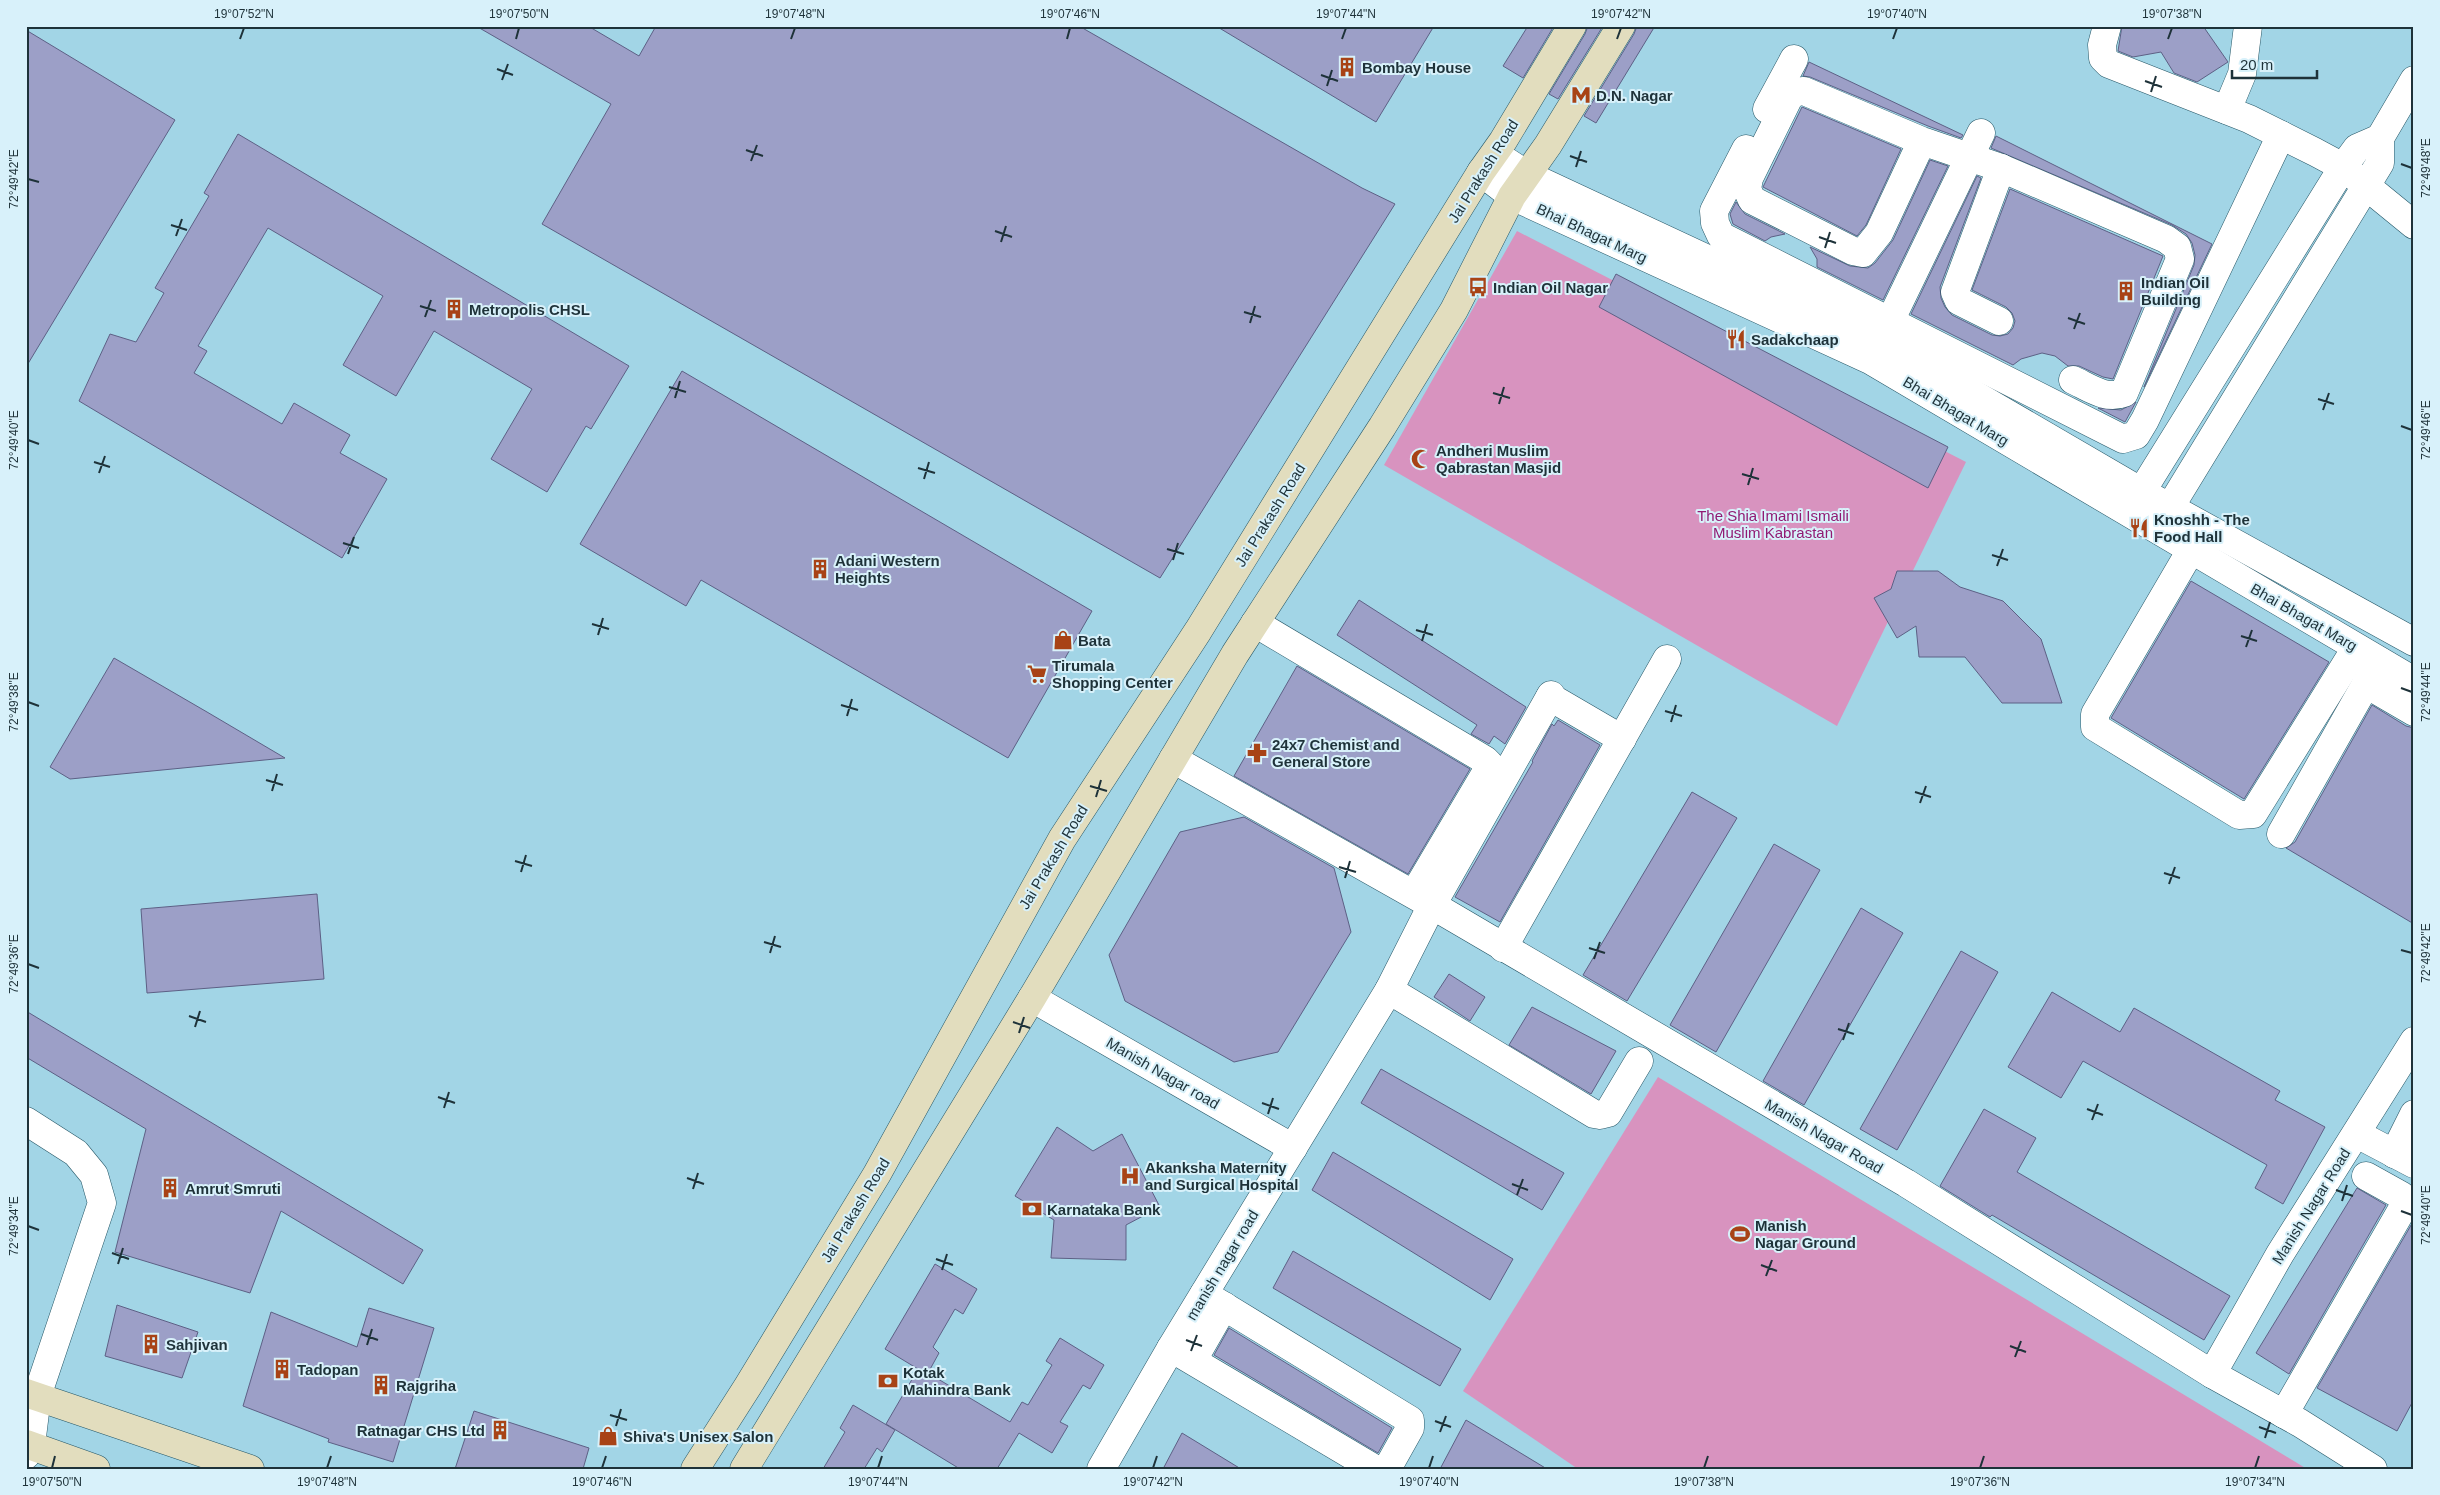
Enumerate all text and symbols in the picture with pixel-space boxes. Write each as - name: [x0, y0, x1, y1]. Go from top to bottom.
- text: 19°07'52"N: [214, 7, 274, 21]
- text: 19°07'50"N: [489, 7, 549, 21]
- text: 19°07'48"N: [765, 7, 825, 21]
- text: 19°07'46"N: [1040, 7, 1100, 21]
- text: 19°07'44"N: [1316, 7, 1376, 21]
- text: 19°07'42"N: [1591, 7, 1651, 21]
- text: 19°07'40"N: [1867, 7, 1927, 21]
- text: 19°07'38"N: [2142, 7, 2202, 21]
- scale bar: [2232, 48, 2318, 80]
- building icon: Bombay House: [1336, 56, 1358, 78]
- text: 20 m: [2240, 56, 2273, 73]
- place label: Bombay House: [1362, 59, 1471, 76]
- metro station icon: D.N. Nagar: [1570, 84, 1592, 106]
- place label: D.N. Nagar: [1596, 87, 1673, 104]
- street label: Jai Prakash Road: [1444, 116, 1522, 226]
- text: 72°49'48"E: [2419, 138, 2433, 198]
- text: 72°49'42"E: [7, 149, 21, 209]
- street label: Bhai Bhagat Marg: [1534, 200, 1650, 266]
- place label: Indian Oil Building: [2141, 274, 2209, 308]
- bus stop icon: Indian Oil Nagar: [1467, 276, 1489, 298]
- place label: Indian Oil Nagar: [1493, 279, 1608, 296]
- building icon: Indian Oil Building: [2115, 280, 2137, 302]
- building icon: Metropolis CHSL: [443, 298, 465, 320]
- place label: Metropolis CHSL: [469, 301, 590, 318]
- restaurant icon: Sadakchaap: [1725, 328, 1747, 350]
- place label: Sadakchaap: [1751, 331, 1839, 348]
- street label: Bhai Bhagat Marg: [1900, 373, 2012, 449]
- text: 72°49'46"E: [2419, 400, 2433, 460]
- text: 72°49'40"E: [7, 410, 21, 470]
- place label: Andheri Muslim Qabrastan Masjid: [1436, 442, 1561, 476]
- mosque icon: Andheri Muslim Qabrastan Masjid: [1410, 448, 1432, 470]
- street label: Jai Prakash Road: [1231, 460, 1309, 570]
- park label: The Shia Imami Ismaili Muslim Kabrastan: [1697, 507, 1849, 541]
- place label: Knoshh - The Food Hall: [2154, 511, 2250, 545]
- restaurant icon: Knoshh - The Food Hall: [2128, 517, 2150, 539]
- place label: Adani Western Heights: [835, 552, 940, 586]
- building icon: Adani Western Heights: [809, 558, 831, 580]
- street label: Bhai Bhagat Marg: [2248, 580, 2360, 654]
- shop icon: Bata: [1052, 629, 1074, 651]
- place label: Bata: [1078, 632, 1111, 649]
- place label: Tirumala Shopping Center: [1052, 657, 1173, 691]
- text: 72°49'44"E: [2419, 662, 2433, 722]
- supermarket icon: Tirumala Shopping Center: [1026, 663, 1048, 685]
- text: 72°49'38"E: [7, 672, 21, 732]
- place label: 24x7 Chemist and General Store: [1272, 736, 1400, 770]
- pharmacy icon: 24x7 Chemist and General Store: [1246, 742, 1268, 764]
- street label: Jai Prakash Road: [1015, 802, 1091, 912]
- text: 72°49'42"E: [2419, 923, 2433, 983]
- text: 72°49'36"E: [7, 934, 21, 994]
- street label: Manish Nagar road: [1104, 1034, 1222, 1112]
- street label: Manish Nagar Road: [1762, 1095, 1886, 1177]
- street label: Manish Nagar Road: [2268, 1145, 2354, 1267]
- street label: Jai Prakash Road: [817, 1155, 893, 1265]
- place label: Akanksha Maternity and Surgical Hospital: [1145, 1159, 1298, 1193]
- hospital icon: Akanksha Maternity and Surgical Hospital: [1119, 1165, 1141, 1187]
- building icon: Amrut Smruti: [159, 1177, 181, 1199]
- place label: Amrut Smruti: [185, 1180, 281, 1197]
- text: 72°49'40"E: [2419, 1185, 2433, 1245]
- text: 72°49'34"E: [7, 1196, 21, 1256]
- bank icon: Karnataka Bank: [1021, 1198, 1043, 1220]
- place label: Karnataka Bank: [1047, 1201, 1161, 1218]
- street label: manish nagar road: [1183, 1207, 1261, 1323]
- place label: Manish Nagar Ground: [1755, 1217, 1856, 1251]
- sports icon: Manish Nagar Ground: [1729, 1223, 1751, 1245]
- building icon: Sahjivan: [140, 1333, 162, 1355]
- place label: Sahjivan: [166, 1336, 228, 1353]
- building icon: Tadopan: [271, 1358, 293, 1380]
- place label: Tadopan: [297, 1361, 358, 1378]
- place label: Kotak Mahindra Bank: [903, 1364, 1011, 1398]
- bank icon: Kotak Mahindra Bank: [877, 1370, 899, 1392]
- building icon: Rajgriha: [370, 1374, 392, 1396]
- place label: Rajgriha: [396, 1377, 457, 1394]
- building icon: Ratnagar CHS Ltd: [489, 1419, 511, 1441]
- place label: Ratnagar CHS Ltd: [357, 1422, 485, 1439]
- shop icon: Shiva's Unisex Salon: [597, 1425, 619, 1447]
- place label: Shiva's Unisex Salon: [623, 1428, 773, 1445]
- text: 19°07'50"N: [22, 1475, 82, 1489]
- text: 19°07'48"N: [297, 1475, 357, 1489]
- text: 19°07'46"N: [572, 1475, 632, 1489]
- text: 19°07'44"N: [848, 1475, 908, 1489]
- text: 19°07'42"N: [1123, 1475, 1183, 1489]
- text: 19°07'40"N: [1399, 1475, 1459, 1489]
- text: 19°07'38"N: [1674, 1475, 1734, 1489]
- text: 19°07'36"N: [1950, 1475, 2010, 1489]
- text: 19°07'34"N: [2225, 1475, 2285, 1489]

